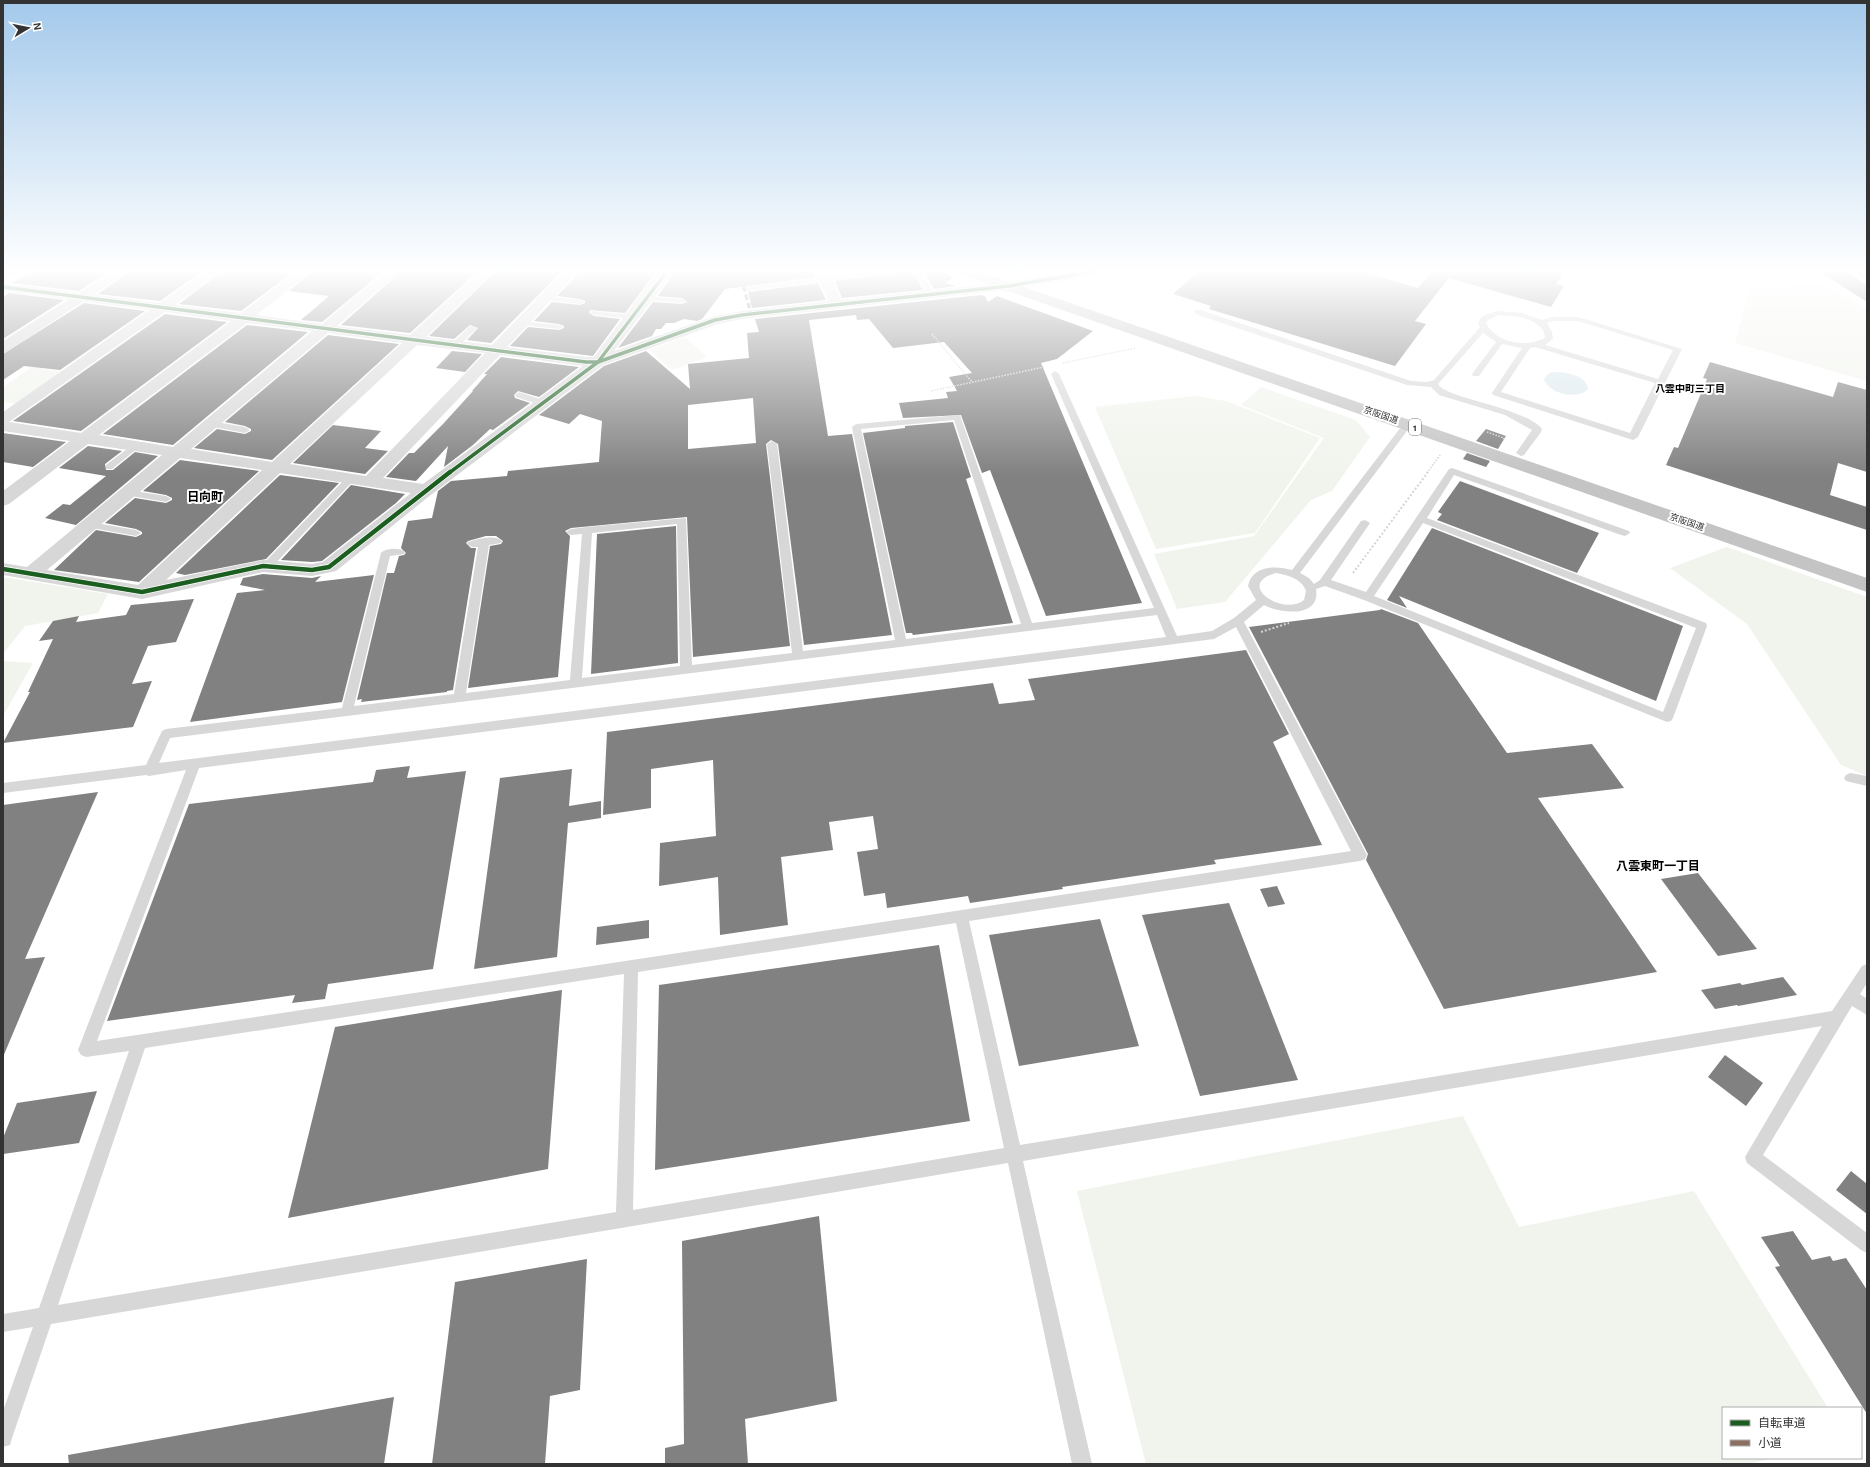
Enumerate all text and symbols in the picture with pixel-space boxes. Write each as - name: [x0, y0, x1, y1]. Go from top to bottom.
- north arrow: [8, 8, 48, 48]
- text: N: [31, 22, 43, 31]
- district label: 八雲中町三丁目: [1655, 384, 1725, 394]
- street label: 京阪国道: [1362, 404, 1400, 426]
- road number: 1: [1409, 419, 1421, 435]
- district label: 日向町: [187, 490, 223, 503]
- street label: 京阪国道: [1668, 511, 1706, 533]
- district label: 八雲東町一丁目: [1616, 860, 1700, 872]
- legend: [1722, 1407, 1862, 1459]
- text: 自転車道: [1758, 1416, 1806, 1429]
- text: 小道: [1758, 1436, 1782, 1449]

